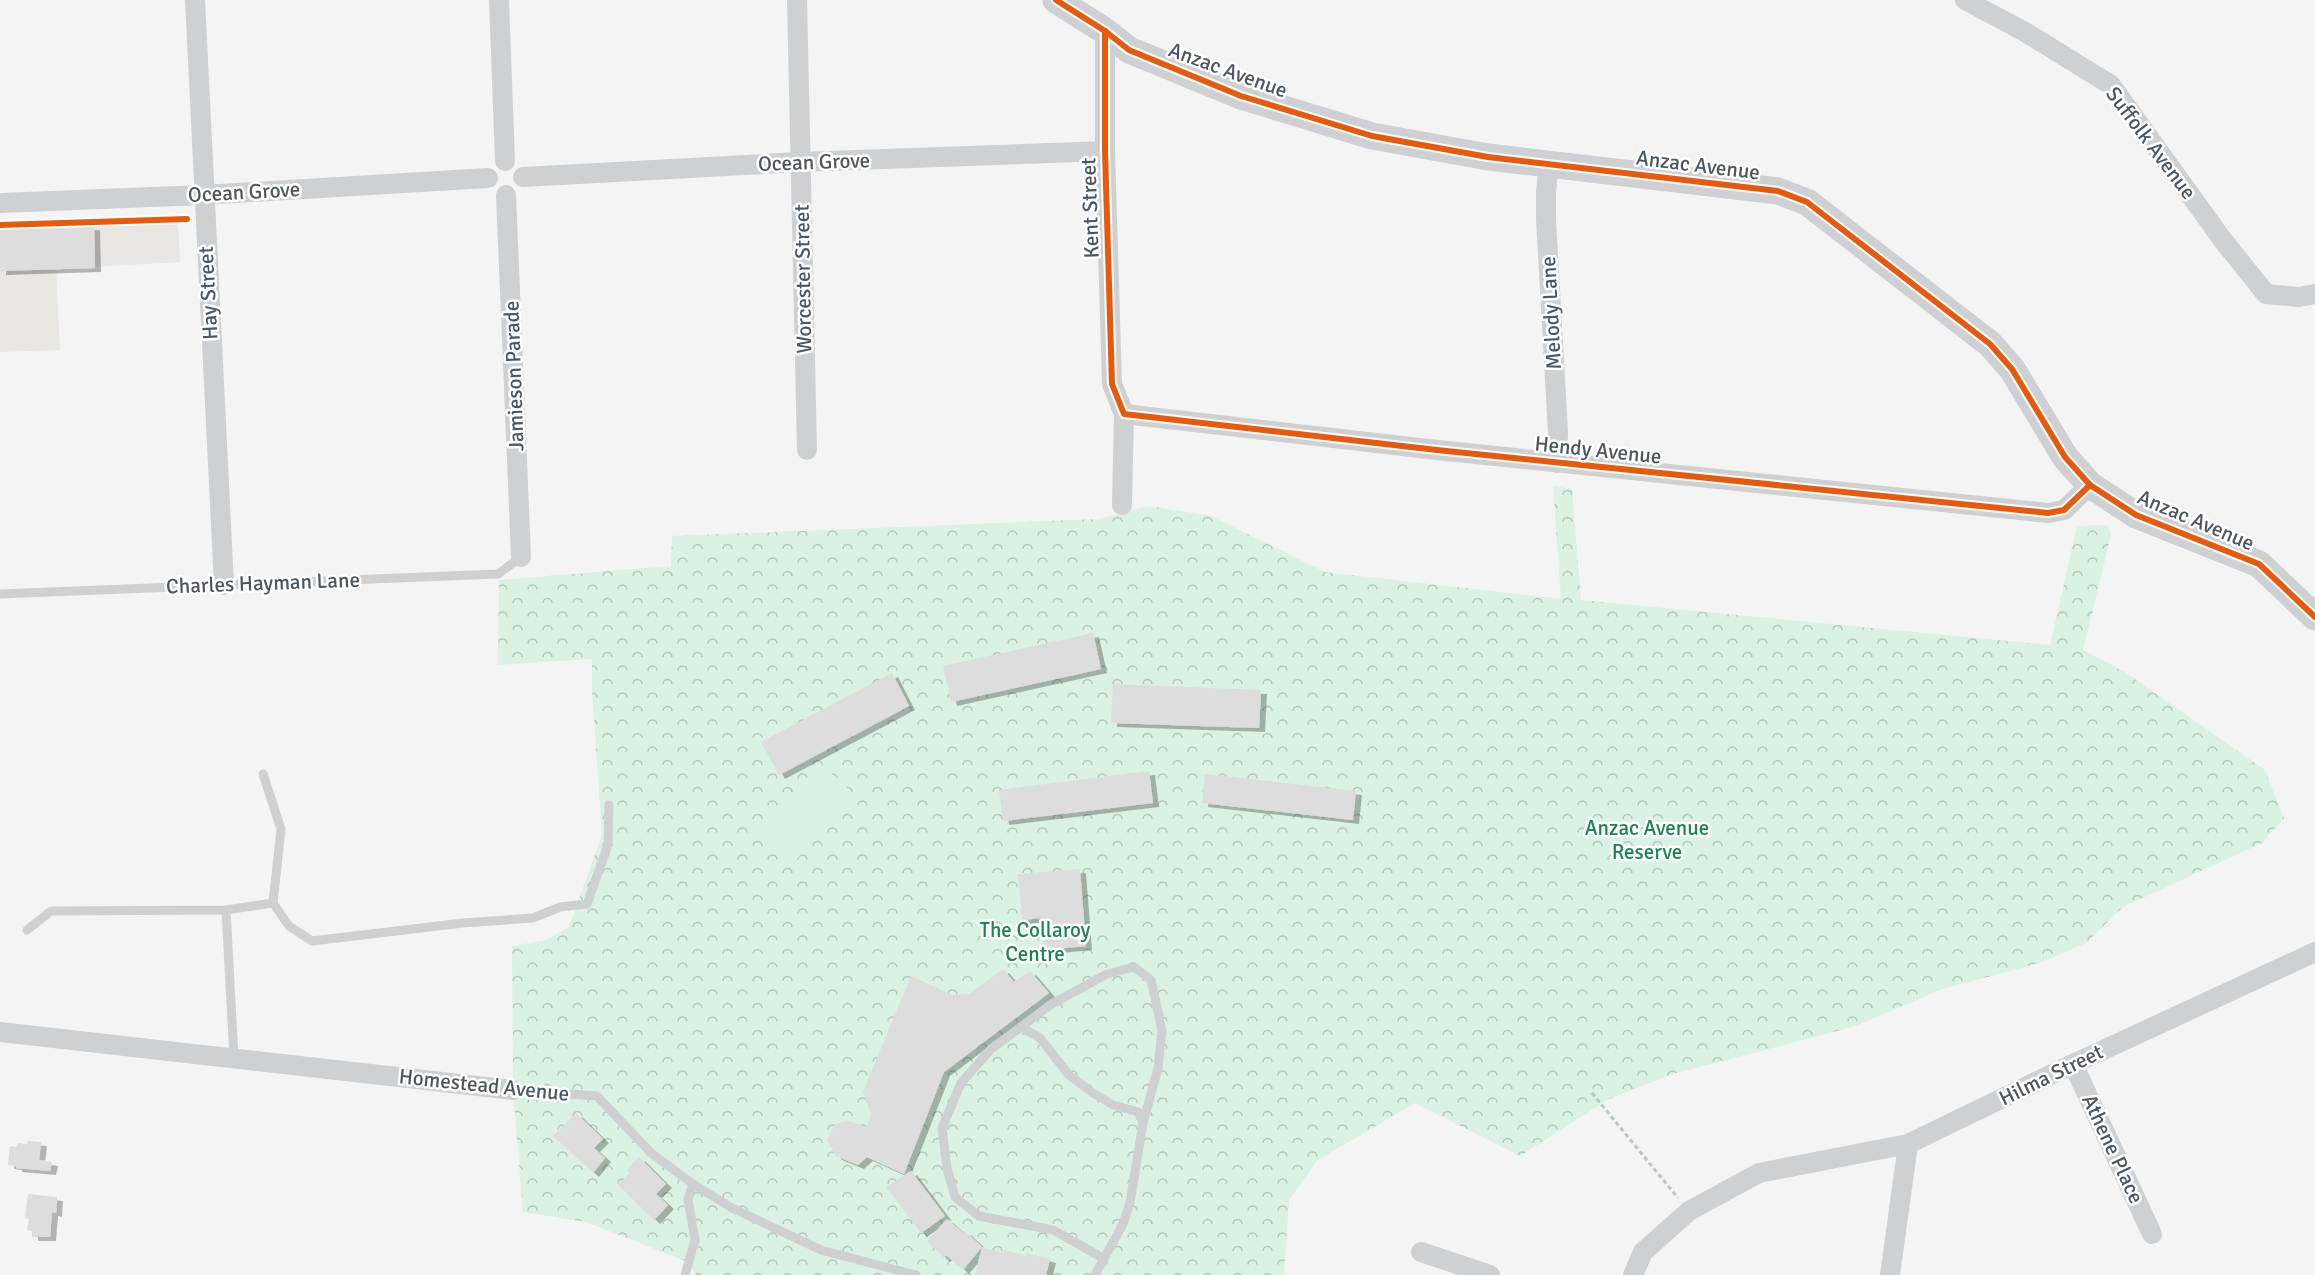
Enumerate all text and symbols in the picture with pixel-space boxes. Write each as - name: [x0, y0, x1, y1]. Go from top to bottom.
- street label: Anzac Avenue: [1165, 37, 1291, 103]
- street label: Suffolk Avenue: [2100, 82, 2202, 204]
- street label: Anzac Avenue: [1635, 145, 1761, 185]
- street label: Ocean Grove: [757, 147, 871, 177]
- street label: Kent Street: [1075, 157, 1105, 259]
- street label: Ocean Grove: [187, 176, 301, 208]
- street label: Worcester Street: [789, 204, 817, 354]
- street label: Hay Street: [193, 246, 223, 340]
- street label: Melody Lane: [1535, 256, 1567, 370]
- street label: Jamieson Parade: [498, 300, 530, 452]
- street label: Hendy Avenue: [1533, 430, 1663, 470]
- street label: Anzac Avenue: [2134, 484, 2258, 556]
- street label: Charles Hayman Lane: [166, 567, 360, 599]
- park label: Anzac Avenue Reserve: [1585, 815, 1709, 865]
- park label: The Collaroy Centre: [980, 917, 1091, 967]
- street label: Hilma Street: [1995, 1039, 2107, 1111]
- street label: Homestead Avenue: [398, 1063, 570, 1107]
- street label: Athene Place: [2076, 1090, 2150, 1208]

